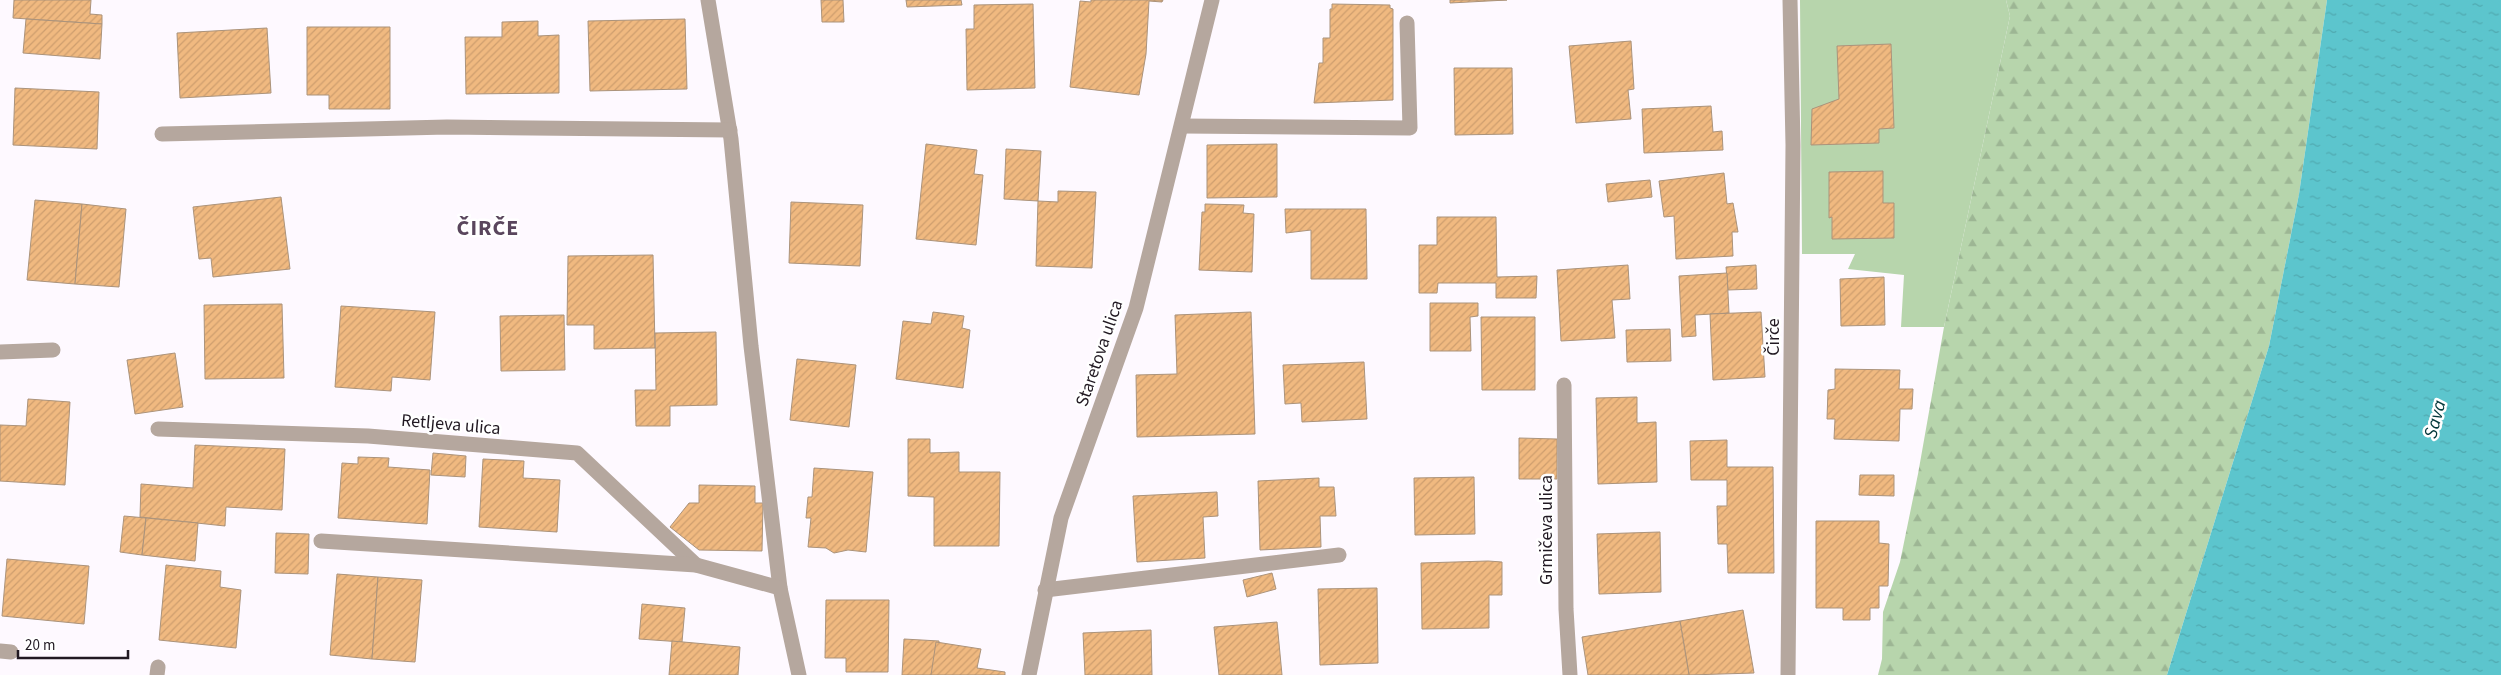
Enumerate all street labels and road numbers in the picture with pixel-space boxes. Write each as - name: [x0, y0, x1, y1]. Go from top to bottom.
- street label: Staretova ulica: [1070, 297, 1129, 410]
- street label: Čirče: [1761, 318, 1786, 356]
- street label: Retljeva ulica: [400, 408, 502, 441]
- street label: Grmičeva ulica: [1534, 475, 1559, 585]

